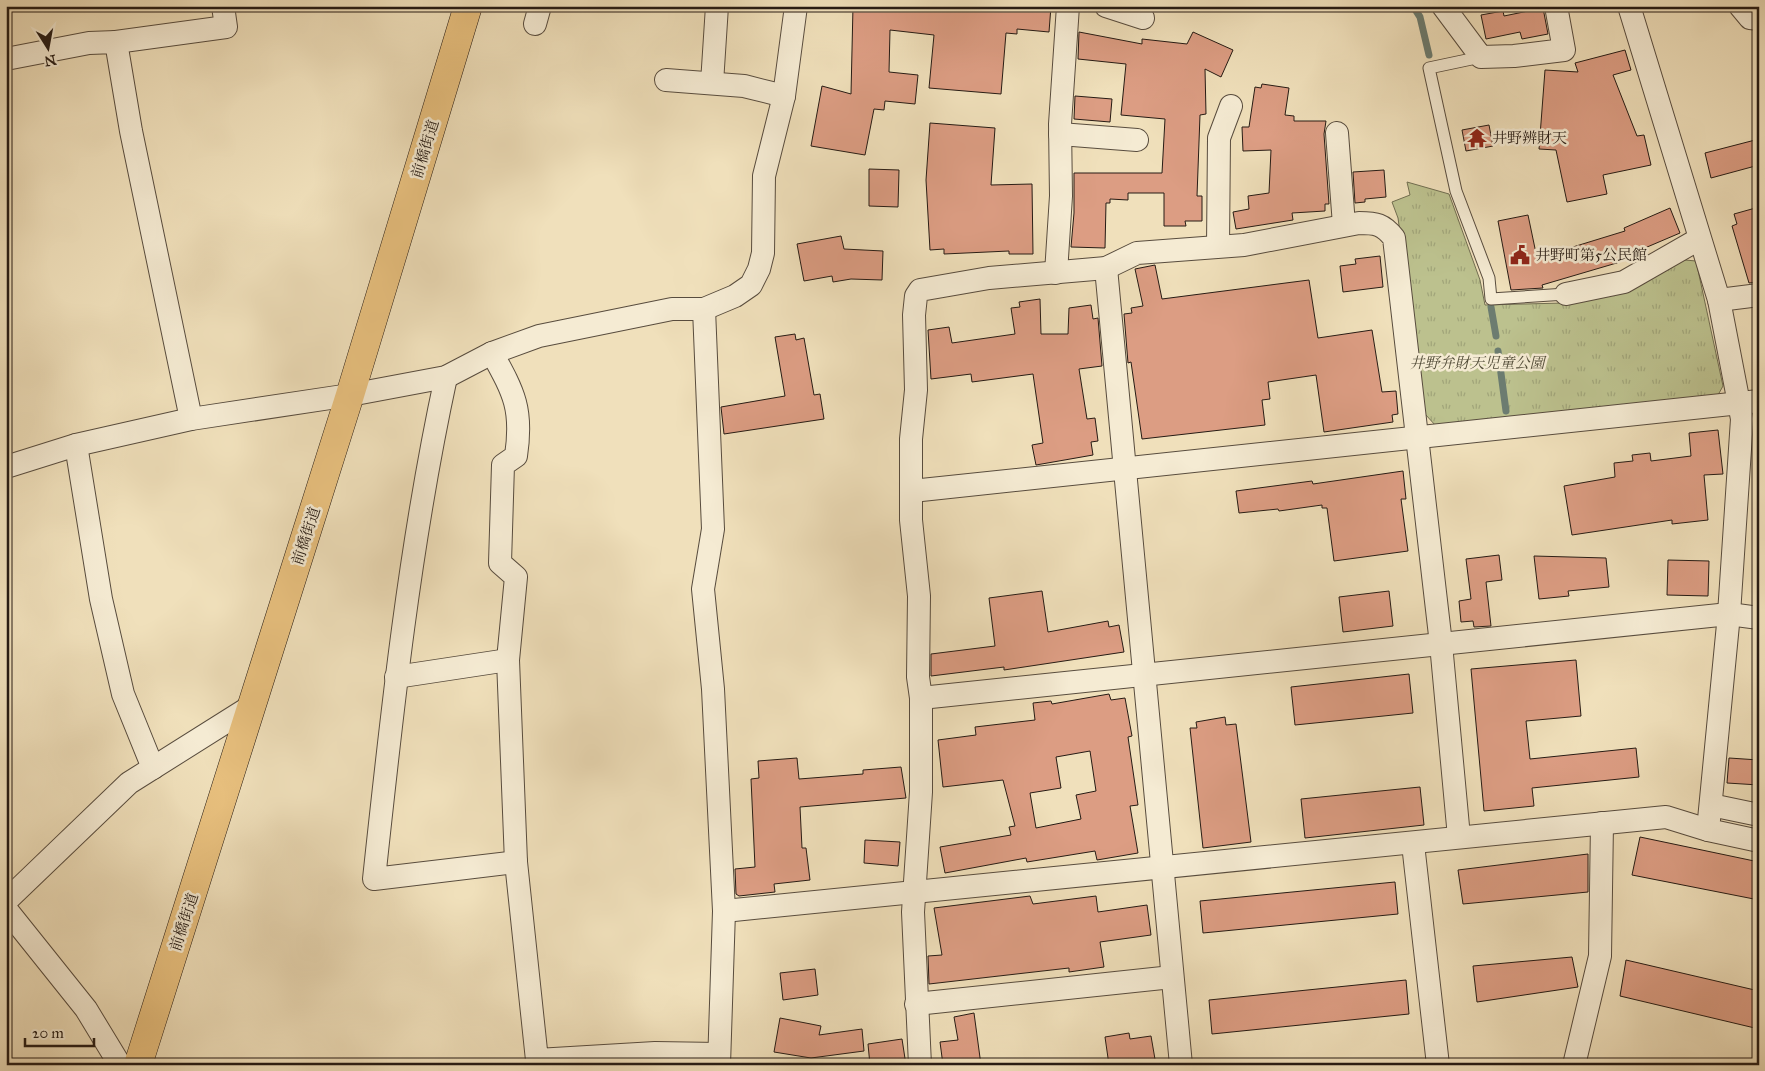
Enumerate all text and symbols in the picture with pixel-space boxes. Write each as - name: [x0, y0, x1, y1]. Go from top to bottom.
- north arrow: [22, 22, 72, 72]
- text: N: [43, 51, 58, 70]
- street label: 前橋街道: [408, 118, 442, 180]
- temple icon: 井野辨財天: [1466, 127, 1488, 149]
- place label: 井野辨財天: [1492, 129, 1567, 147]
- public building icon: 井野町第5公民館: [1509, 244, 1531, 266]
- place label: 井野町第5公民館: [1535, 246, 1647, 264]
- park label: 井野弁財天児童公園: [1409, 354, 1547, 372]
- street label: 前橋街道: [288, 505, 324, 567]
- street label: 前橋街道: [166, 891, 202, 953]
- scale bar: [25, 1016, 94, 1048]
- text: 20 m: [32, 1024, 64, 1042]

